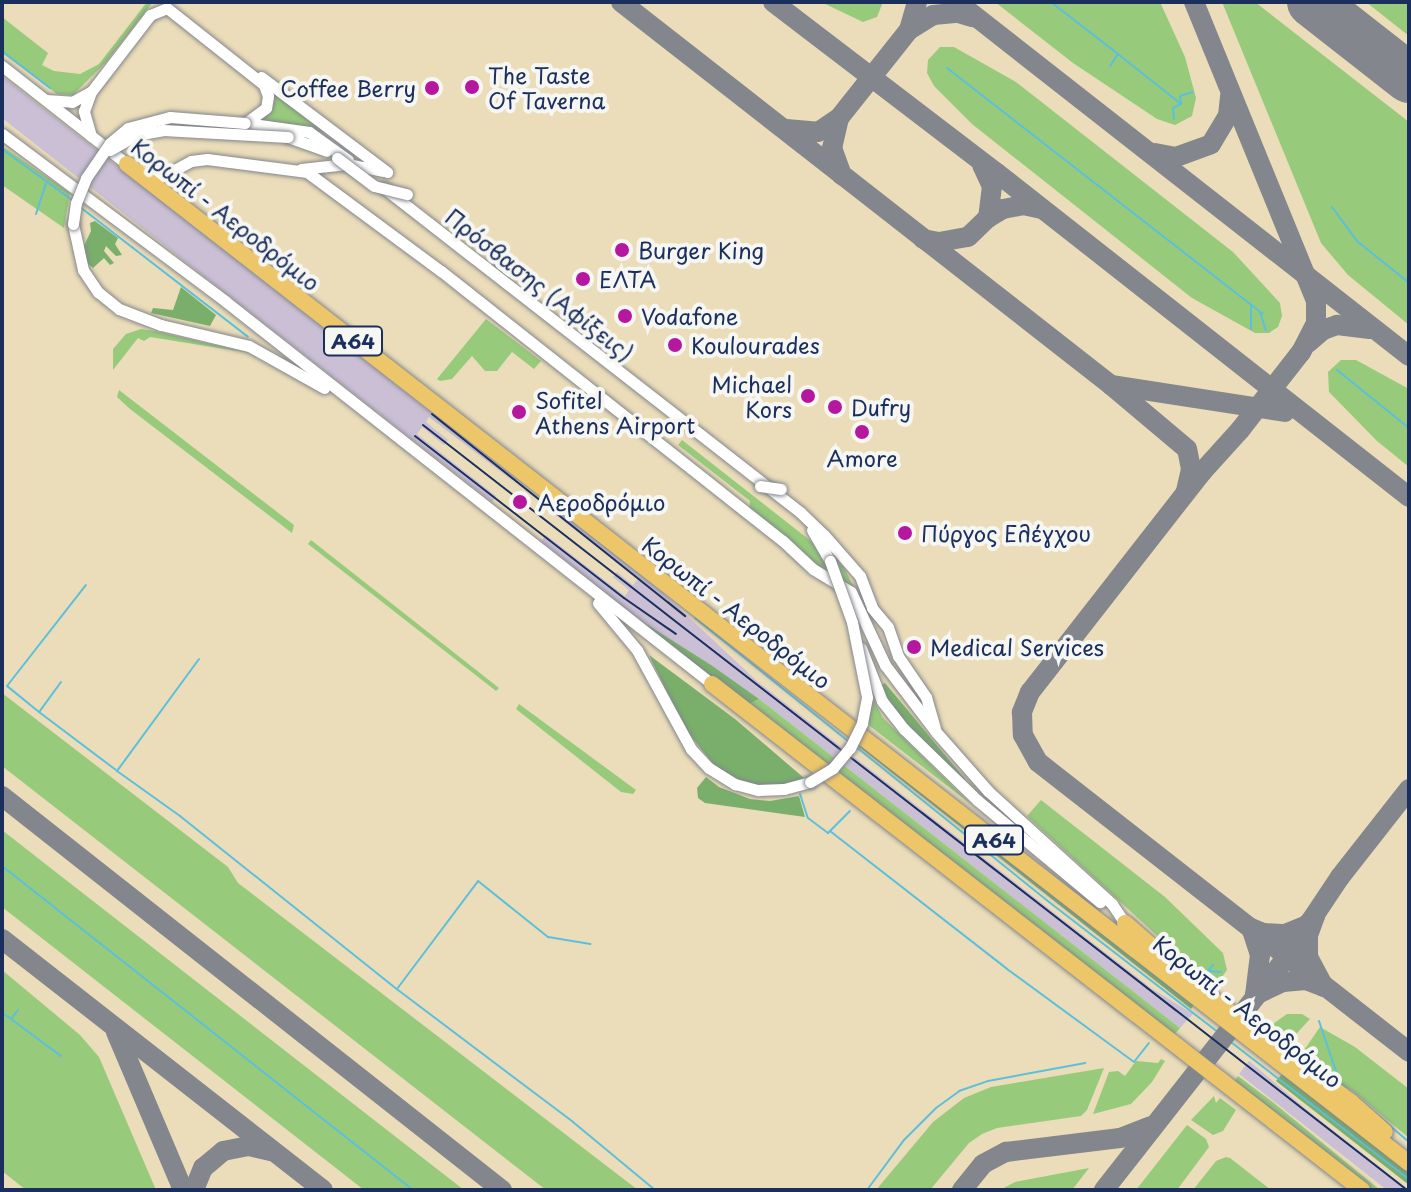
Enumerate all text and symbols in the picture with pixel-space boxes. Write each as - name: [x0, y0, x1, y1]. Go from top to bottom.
- place label: The Taste Of Taverna: [488, 61, 608, 112]
- place label: Coffee Berry: [279, 75, 416, 101]
- marker: The Taste Of Taverna: [463, 78, 481, 96]
- marker: Coffee Berry: [423, 79, 441, 97]
- street label: Κορωπί - Αεροδρόμιο: [127, 132, 325, 296]
- street label: Πρόσβασης (Αφίξεις): [441, 203, 639, 365]
- place label: Burger King: [638, 237, 763, 263]
- marker: Burger King: [613, 241, 631, 259]
- place label: ΕΛΤΑ: [599, 266, 656, 292]
- marker: ΕΛΤΑ: [574, 270, 592, 288]
- place label: Vodafone: [641, 303, 738, 329]
- marker: Vodafone: [616, 307, 634, 325]
- road number: Α64: [323, 325, 383, 357]
- place label: Koulourades: [691, 332, 820, 358]
- marker: Koulourades: [666, 336, 684, 354]
- place label: Michael Kors: [711, 370, 792, 422]
- place label: Sofitel Athens Airport: [535, 386, 695, 438]
- marker: Michael Kors: [799, 387, 817, 405]
- place label: Dufry: [851, 394, 911, 420]
- marker: Dufry: [826, 398, 844, 416]
- marker: Sofitel Athens Airport: [510, 403, 528, 421]
- marker: Amore: [853, 423, 871, 441]
- place label: Amore: [826, 445, 898, 471]
- place label: Αεροδρόμιο: [538, 489, 665, 515]
- marker: Αεροδρόμιο: [509, 491, 531, 513]
- place label: Πύργος Ελέγχου: [921, 520, 1093, 546]
- marker: Πύργος Ελέγχου: [896, 524, 914, 542]
- street label: Κορωπί - Αεροδρόμιο: [638, 530, 836, 694]
- place label: Medical Services: [930, 634, 1104, 660]
- marker: Medical Services: [905, 638, 923, 656]
- road number: Α64: [964, 824, 1024, 856]
- street label: Κορωπί - Αεροδρόμιο: [1149, 929, 1347, 1093]

